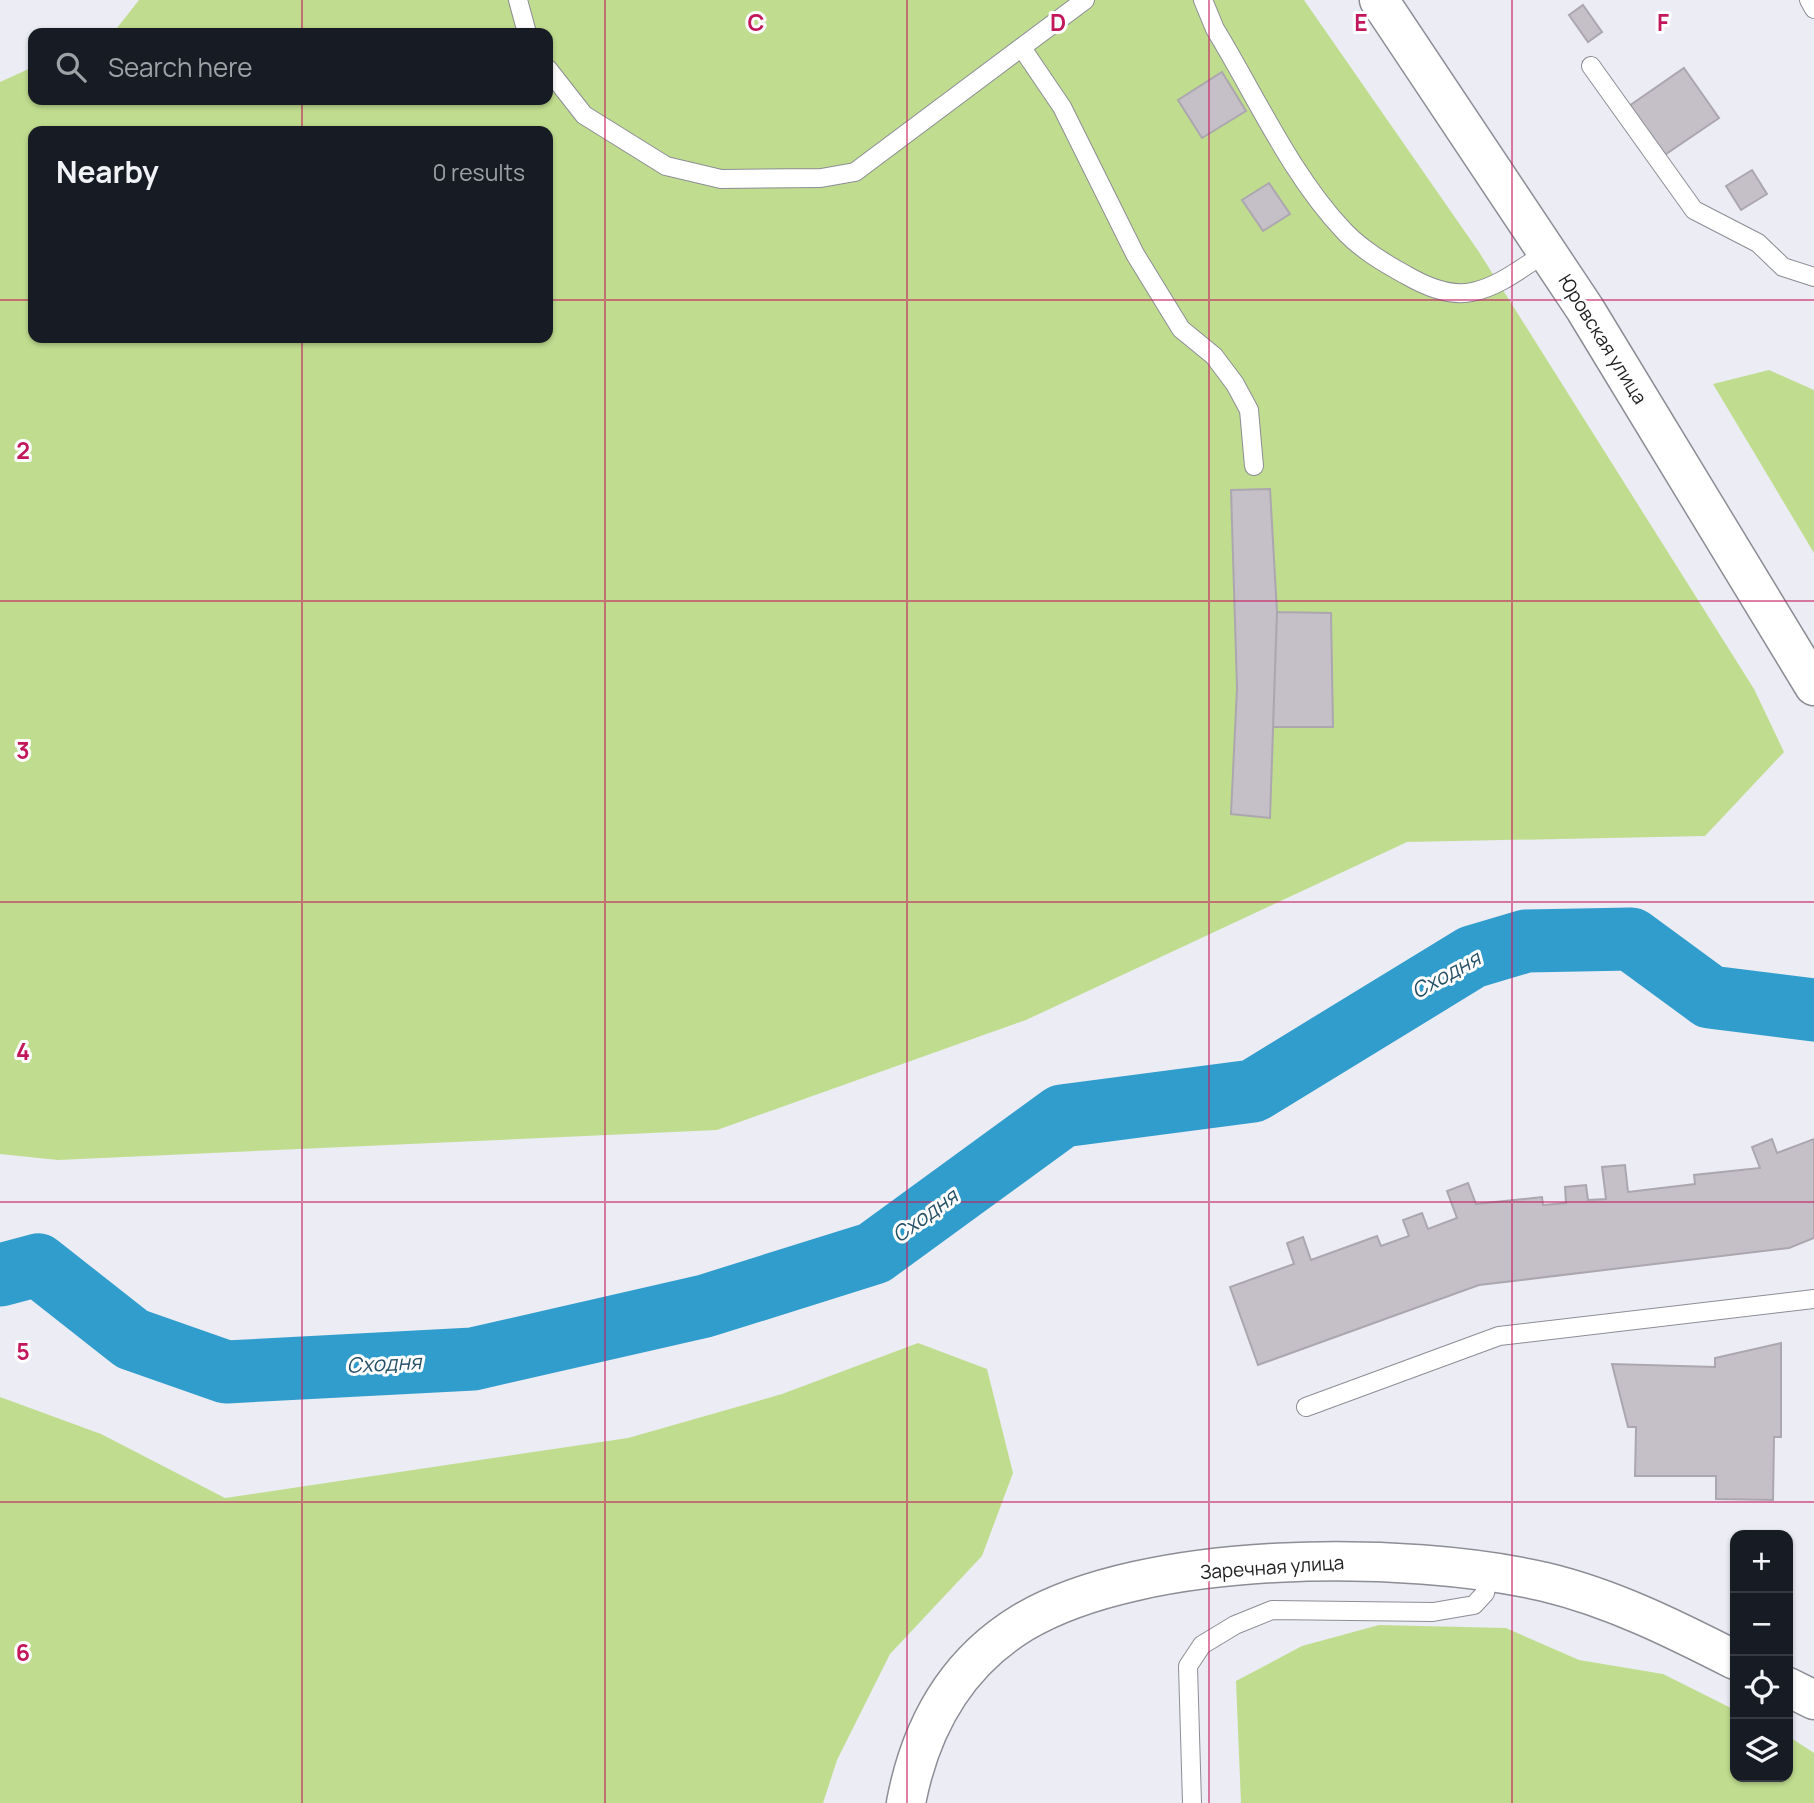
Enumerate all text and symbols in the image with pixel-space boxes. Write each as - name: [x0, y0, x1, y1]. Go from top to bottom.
- text: C: [748, 6, 765, 38]
- text: D: [1050, 6, 1066, 38]
- text: E: [1354, 6, 1368, 38]
- text: F: [1657, 6, 1669, 38]
- search box: [28, 28, 553, 105]
- icon: search: [52, 48, 90, 86]
- text: Search here: [108, 49, 253, 85]
- text: Nearby: [56, 151, 159, 192]
- text: 0 results: [432, 156, 525, 188]
- street label: Юровская улица: [1553, 269, 1653, 409]
- text: 2: [16, 434, 30, 466]
- text: 3: [16, 734, 30, 766]
- water label: Сходня: [1406, 943, 1486, 1004]
- text: 4: [16, 1035, 30, 1067]
- water label: Сходня: [886, 1181, 964, 1248]
- text: 5: [16, 1335, 30, 1367]
- water label: Сходня: [346, 1347, 423, 1379]
- map controls: [1730, 1530, 1793, 1782]
- button: +: [1730, 1530, 1793, 1593]
- street label: Заречная улица: [1199, 1549, 1345, 1585]
- button: −: [1730, 1593, 1793, 1656]
- text: 6: [16, 1636, 30, 1668]
- button: locate: [1730, 1656, 1793, 1719]
- button: layers: [1730, 1719, 1793, 1782]

